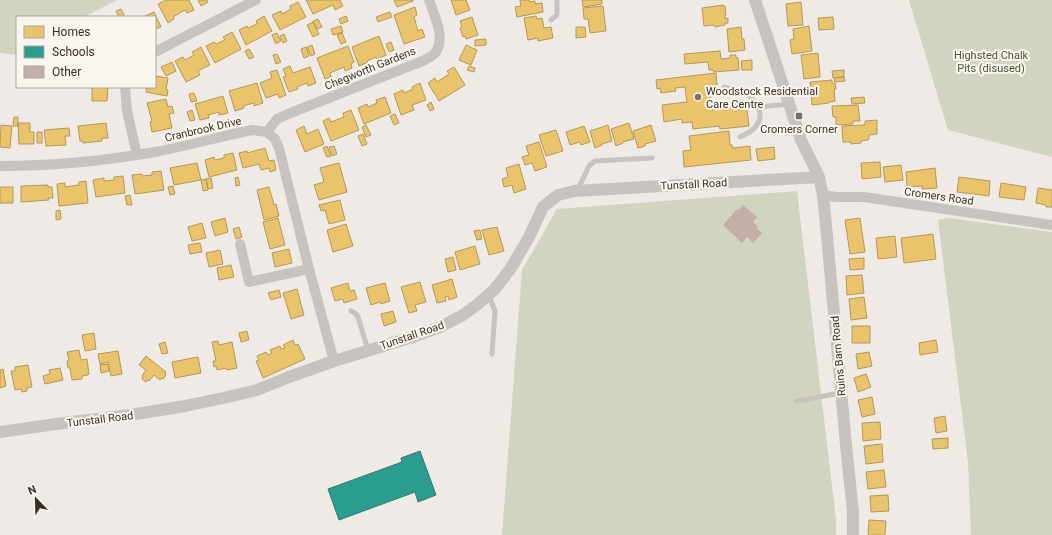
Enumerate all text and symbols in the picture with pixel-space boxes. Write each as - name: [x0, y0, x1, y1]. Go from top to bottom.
- legend: [16, 16, 156, 88]
- text: Homes: [52, 25, 90, 39]
- street label: Chegworth Gardens: [323, 44, 418, 93]
- text: Schools: [52, 45, 95, 59]
- park label: Highsted Chalk Pits (disused): [954, 49, 1029, 75]
- text: Other: [52, 65, 81, 79]
- place label: Woodstock Residential Care Centre: [706, 85, 818, 111]
- marker: Woodstock Residential Care Centre: [693, 92, 703, 102]
- marker: Cromers Corner: [794, 111, 804, 121]
- street label: Cranbrook Drive: [164, 114, 243, 145]
- place label: Cromers Corner: [760, 123, 838, 136]
- street label: Tunstall Road: [660, 176, 728, 193]
- street label: Cromers Road: [903, 185, 974, 208]
- street label: Ruins Barn Road: [829, 315, 848, 397]
- street label: Tunstall Road: [378, 318, 446, 352]
- street label: Tunstall Road: [66, 409, 134, 430]
- north arrow: [16, 479, 56, 519]
- text: N: [26, 483, 39, 498]

